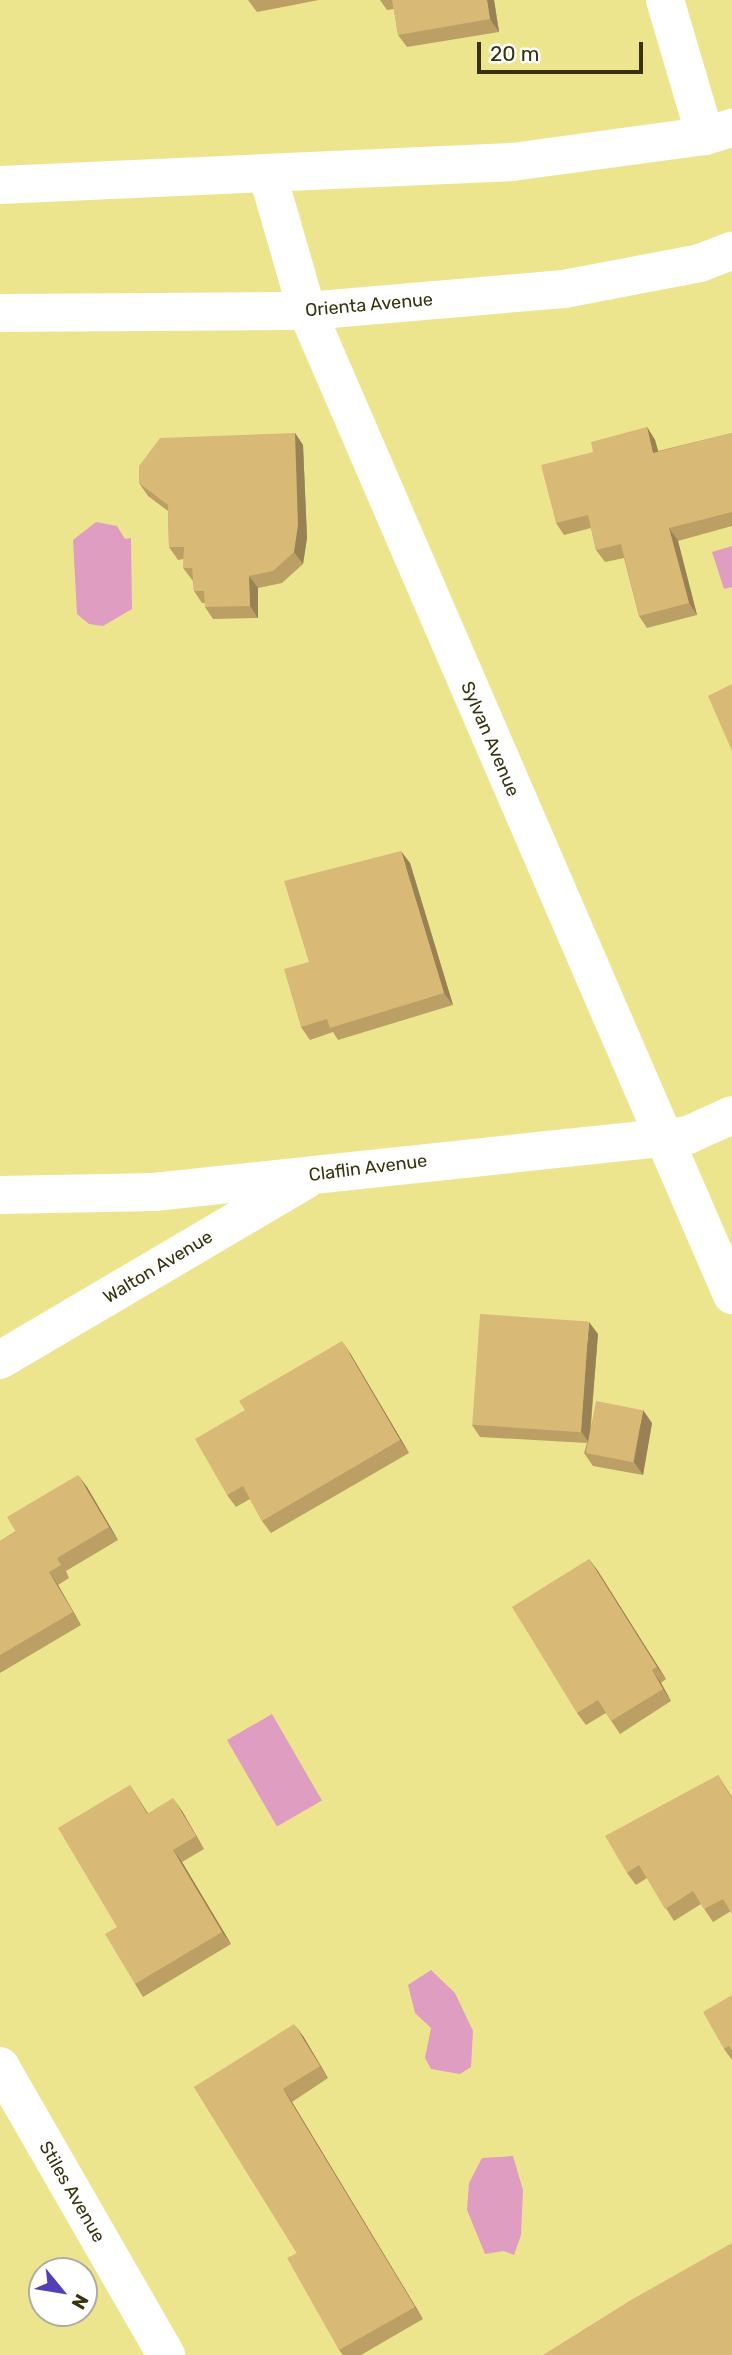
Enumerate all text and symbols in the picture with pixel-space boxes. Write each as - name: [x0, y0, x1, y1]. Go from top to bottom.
- scale bar: [480, 28, 646, 72]
- text: 20 m: [490, 41, 539, 66]
- street label: Orienta Avenue: [304, 289, 434, 321]
- street label: Sylvan Avenue: [456, 678, 524, 800]
- street label: Claflin Avenue: [307, 1150, 429, 1186]
- street label: Walton Avenue: [99, 1226, 217, 1308]
- street label: Stiles Avenue: [34, 2137, 110, 2247]
- north arrow: [28, 2257, 98, 2327]
- text: N: [67, 2290, 93, 2313]

